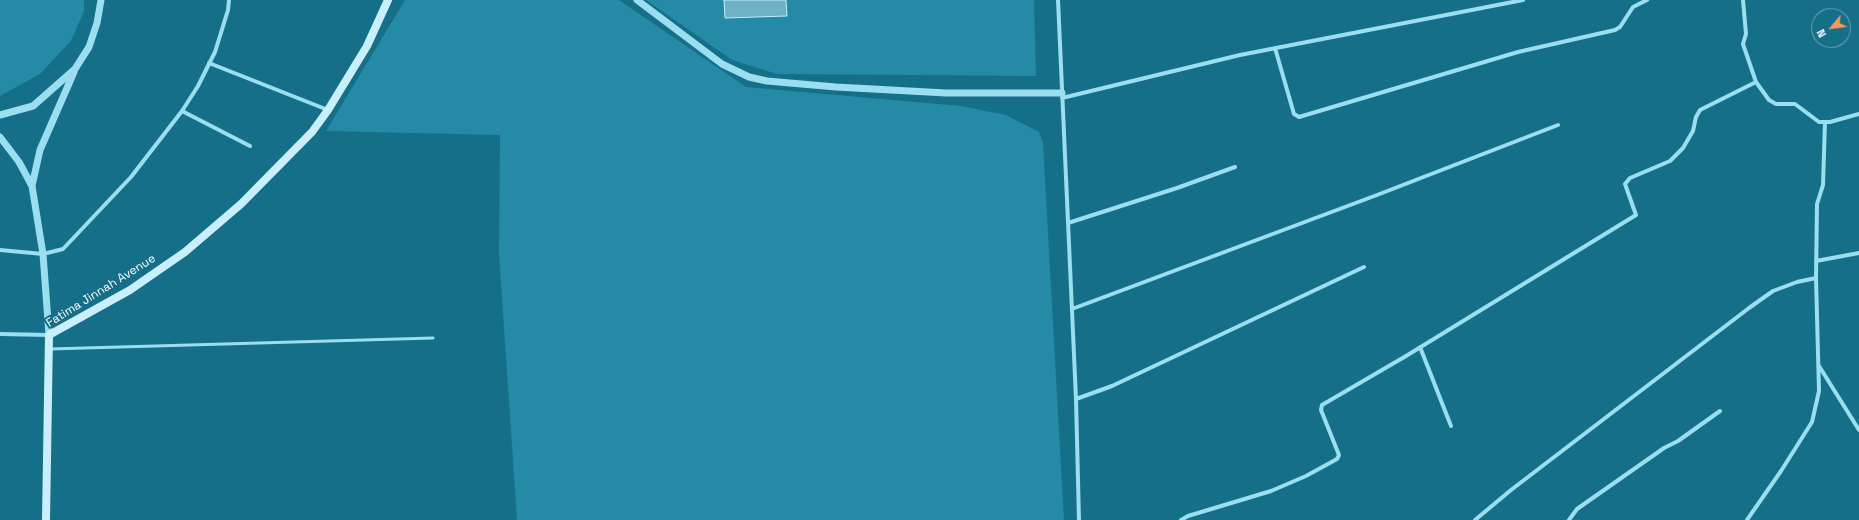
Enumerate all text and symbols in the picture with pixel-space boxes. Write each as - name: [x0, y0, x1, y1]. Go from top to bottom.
- north arrow: [1811, 8, 1851, 48]
- text: N: [1813, 27, 1829, 40]
- street label: Fatima Jinnah Avenue: [44, 251, 158, 331]

